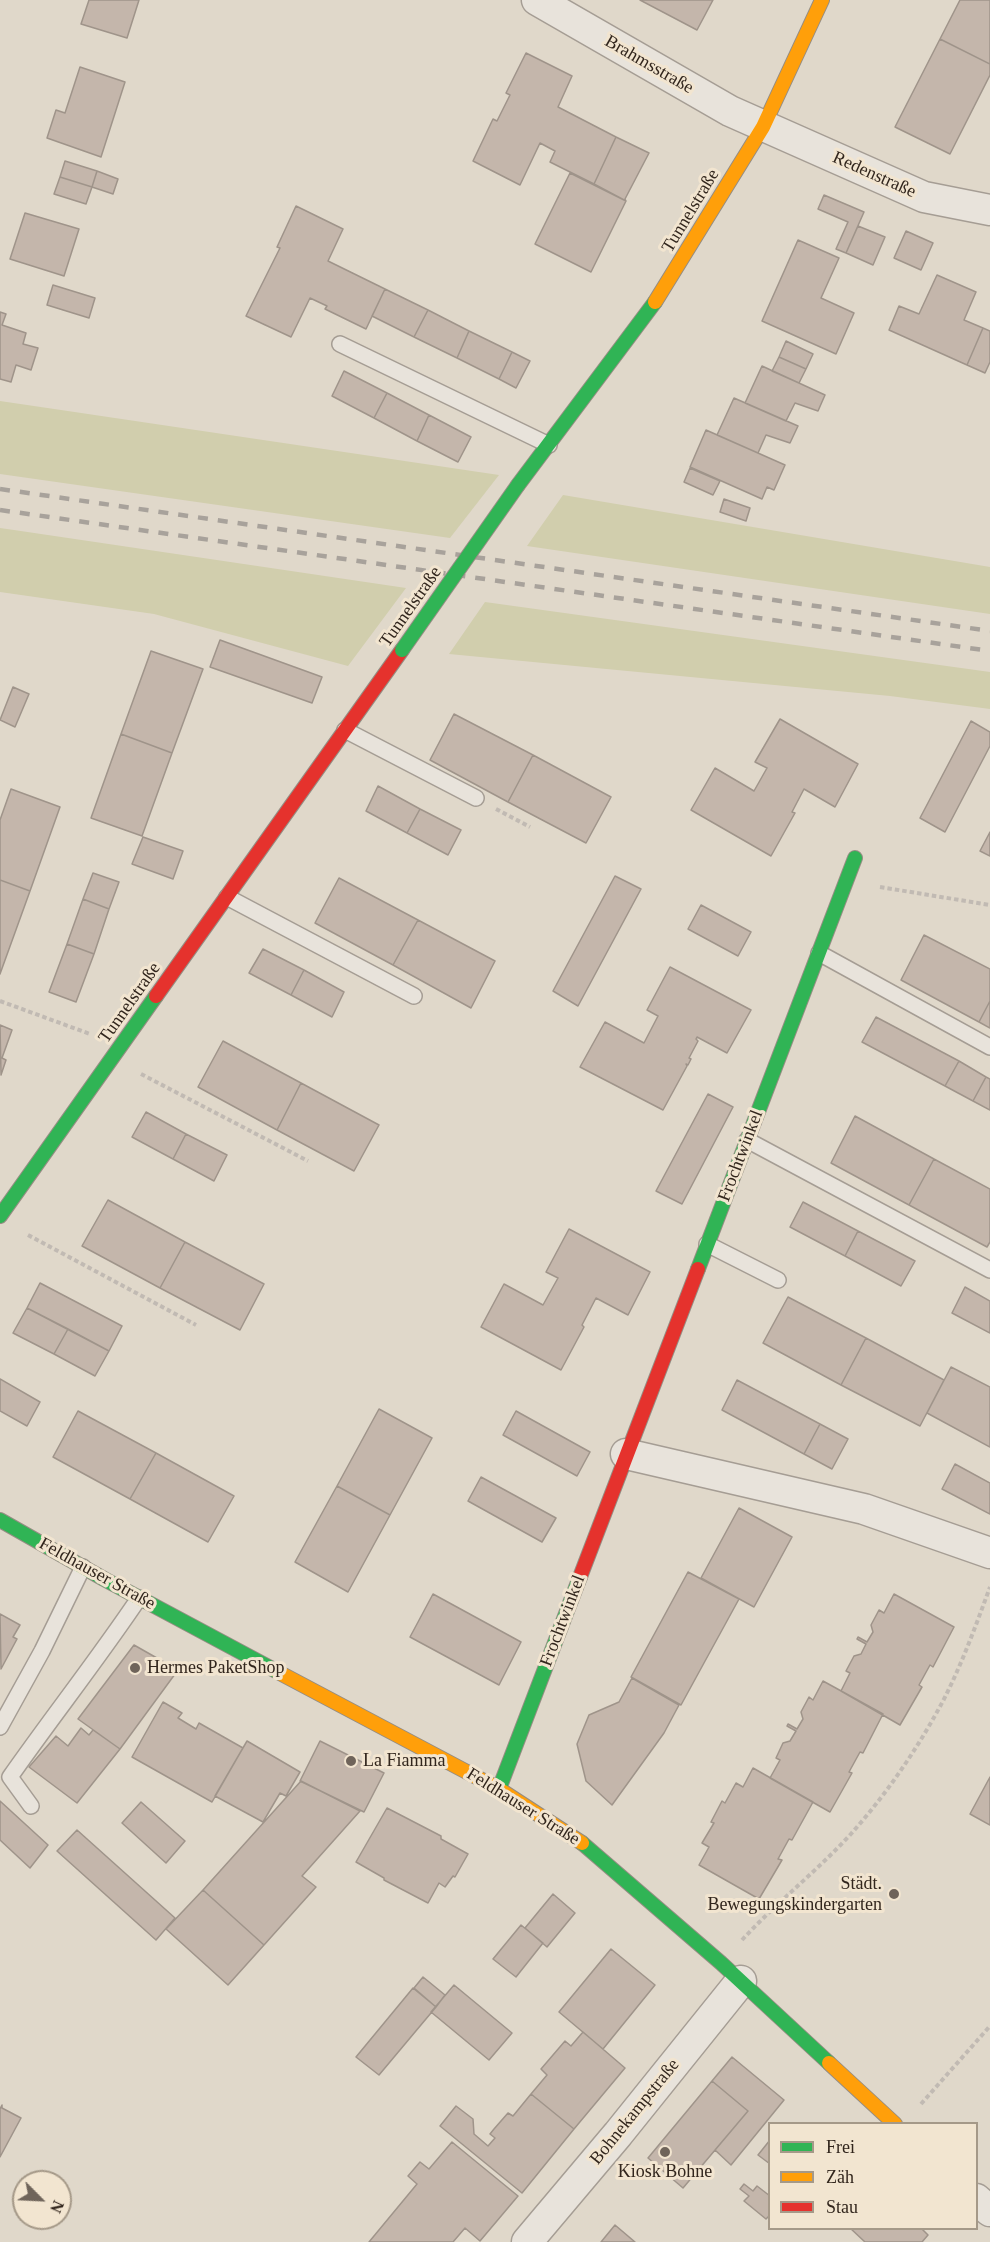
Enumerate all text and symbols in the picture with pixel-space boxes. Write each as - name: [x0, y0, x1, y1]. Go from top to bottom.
- street label: Brahmsstraße: [601, 31, 697, 99]
- street label: Redenstraße: [829, 147, 919, 203]
- street label: Tunnelstraße: [658, 165, 724, 257]
- street label: Tunnelstraße: [375, 563, 447, 651]
- street label: Tunnelstraße: [94, 959, 166, 1047]
- street label: Frochtwinkel: [714, 1107, 768, 1205]
- street label: Feldhauser Straße: [35, 1533, 159, 1615]
- street label: Frochtwinkel: [536, 1572, 590, 1670]
- place label: Hermes PaketShop: [147, 1657, 284, 1679]
- marker: Hermes PaketShop: [128, 1661, 142, 1675]
- place label: La Fiamma: [363, 1750, 445, 1772]
- marker: La Fiamma: [344, 1754, 358, 1768]
- street label: Feldhauser Straße: [462, 1764, 584, 1850]
- place label: Städt. Bewegungskindergarten: [707, 1873, 882, 1916]
- marker: Städt. Bewegungskindergarten: [887, 1887, 901, 1901]
- street label: Bohnekampstraße: [586, 2055, 684, 2169]
- legend: [768, 2122, 978, 2230]
- text: Frei: [826, 2137, 855, 2157]
- marker: Kiosk Bohne: [658, 2145, 672, 2159]
- place label: Kiosk Bohne: [618, 2161, 712, 2183]
- text: Zäh: [826, 2167, 854, 2187]
- north arrow: [12, 2170, 72, 2230]
- text: Stau: [826, 2197, 858, 2217]
- text: N: [47, 2198, 67, 2215]

